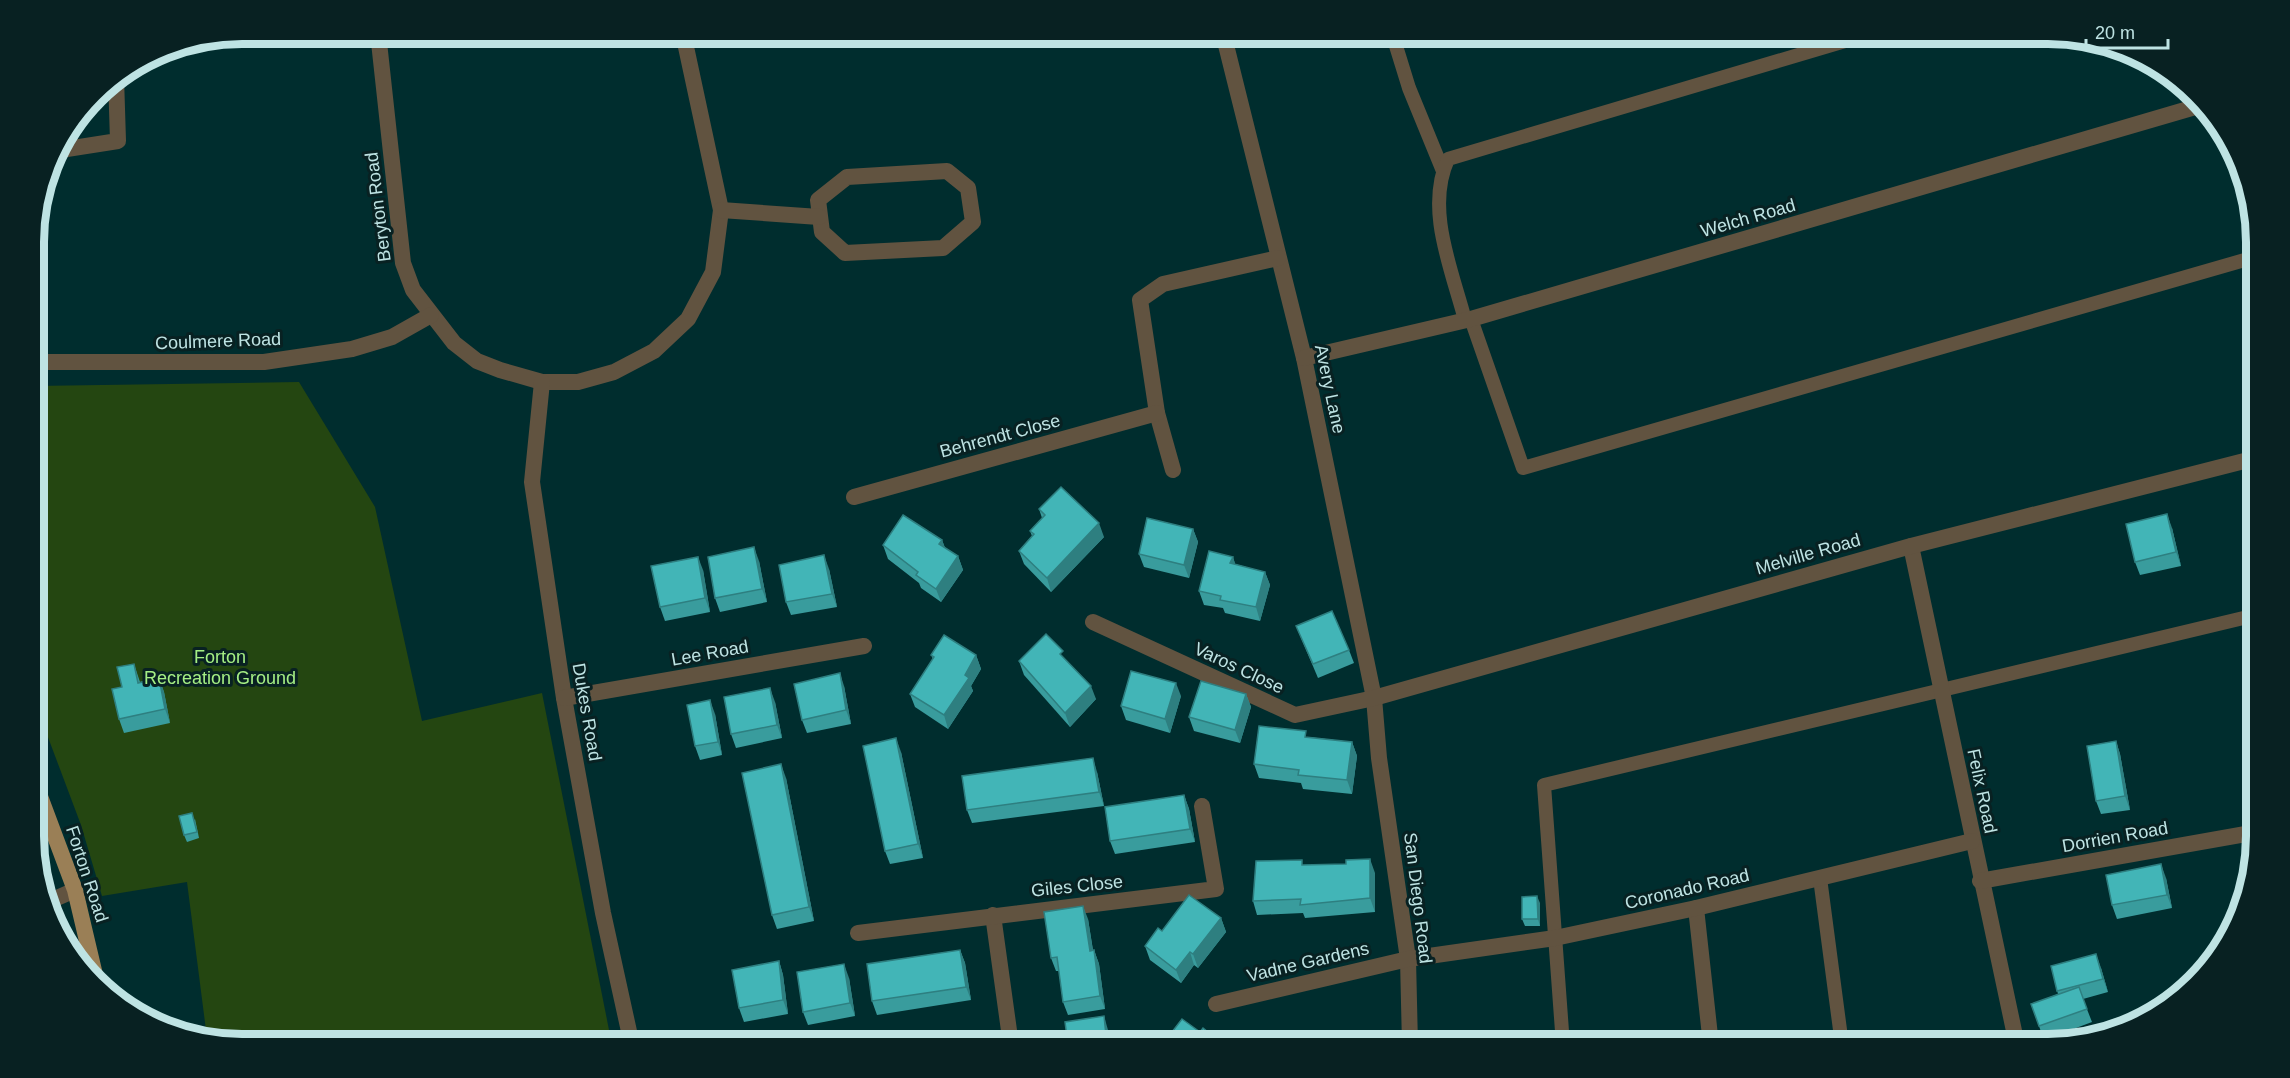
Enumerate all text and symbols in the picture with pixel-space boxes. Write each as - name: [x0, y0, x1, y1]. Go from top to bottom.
- scale bar: [2086, 12, 2168, 50]
- text: 20 m: [2095, 23, 2135, 43]
- street label: Beryton Road: [361, 151, 395, 263]
- street label: Welch Road: [1698, 195, 1798, 241]
- street label: Coulmere Road: [155, 329, 281, 353]
- street label: Avery Lane: [1311, 343, 1349, 435]
- street label: Behrendt Close: [937, 410, 1063, 462]
- street label: Melville Road: [1753, 529, 1863, 579]
- street label: Lee Road: [670, 636, 750, 670]
- street label: Varos Close: [1191, 638, 1287, 698]
- park label: Forton Recreation Ground: [144, 647, 296, 688]
- street label: Dukes Road: [569, 661, 605, 763]
- street label: Felix Road: [1963, 747, 2001, 835]
- street label: Dorrien Road: [2061, 818, 2169, 856]
- street label: Forton Road: [62, 823, 112, 925]
- street label: San Diego Road: [1400, 831, 1436, 965]
- street label: Coronado Road: [1623, 865, 1751, 913]
- street label: Giles Close: [1030, 871, 1124, 901]
- street label: Vadne Gardens: [1245, 938, 1371, 986]

